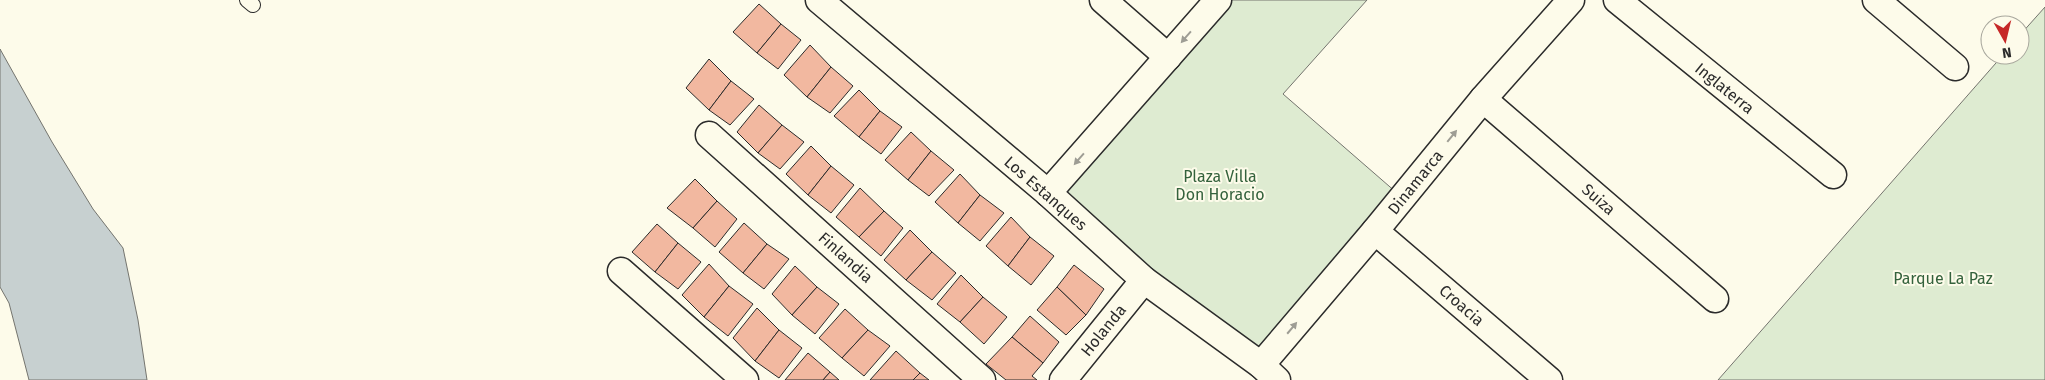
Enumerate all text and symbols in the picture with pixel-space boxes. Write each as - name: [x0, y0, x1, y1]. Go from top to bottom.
- north arrow: [1980, 15, 2030, 65]
- one-way arrow: [1180, 30, 1192, 42]
- text: N: [2001, 43, 2013, 61]
- street label: Inglaterra: [1691, 59, 1758, 118]
- one-way arrow: [1447, 130, 1458, 143]
- street label: Dinamarca: [1384, 146, 1447, 218]
- street label: Los Estanques: [1000, 152, 1091, 234]
- one-way arrow: [1073, 152, 1084, 165]
- park label: Plaza Villa Don Horacio: [1175, 167, 1265, 204]
- street label: Suiza: [1578, 180, 1619, 219]
- street label: Finlandia: [815, 228, 877, 287]
- park label: Parque La Paz: [1893, 269, 1993, 288]
- street label: Croacia: [1435, 281, 1488, 330]
- street label: Holanda: [1077, 301, 1130, 360]
- one-way arrow: [1286, 322, 1298, 334]

